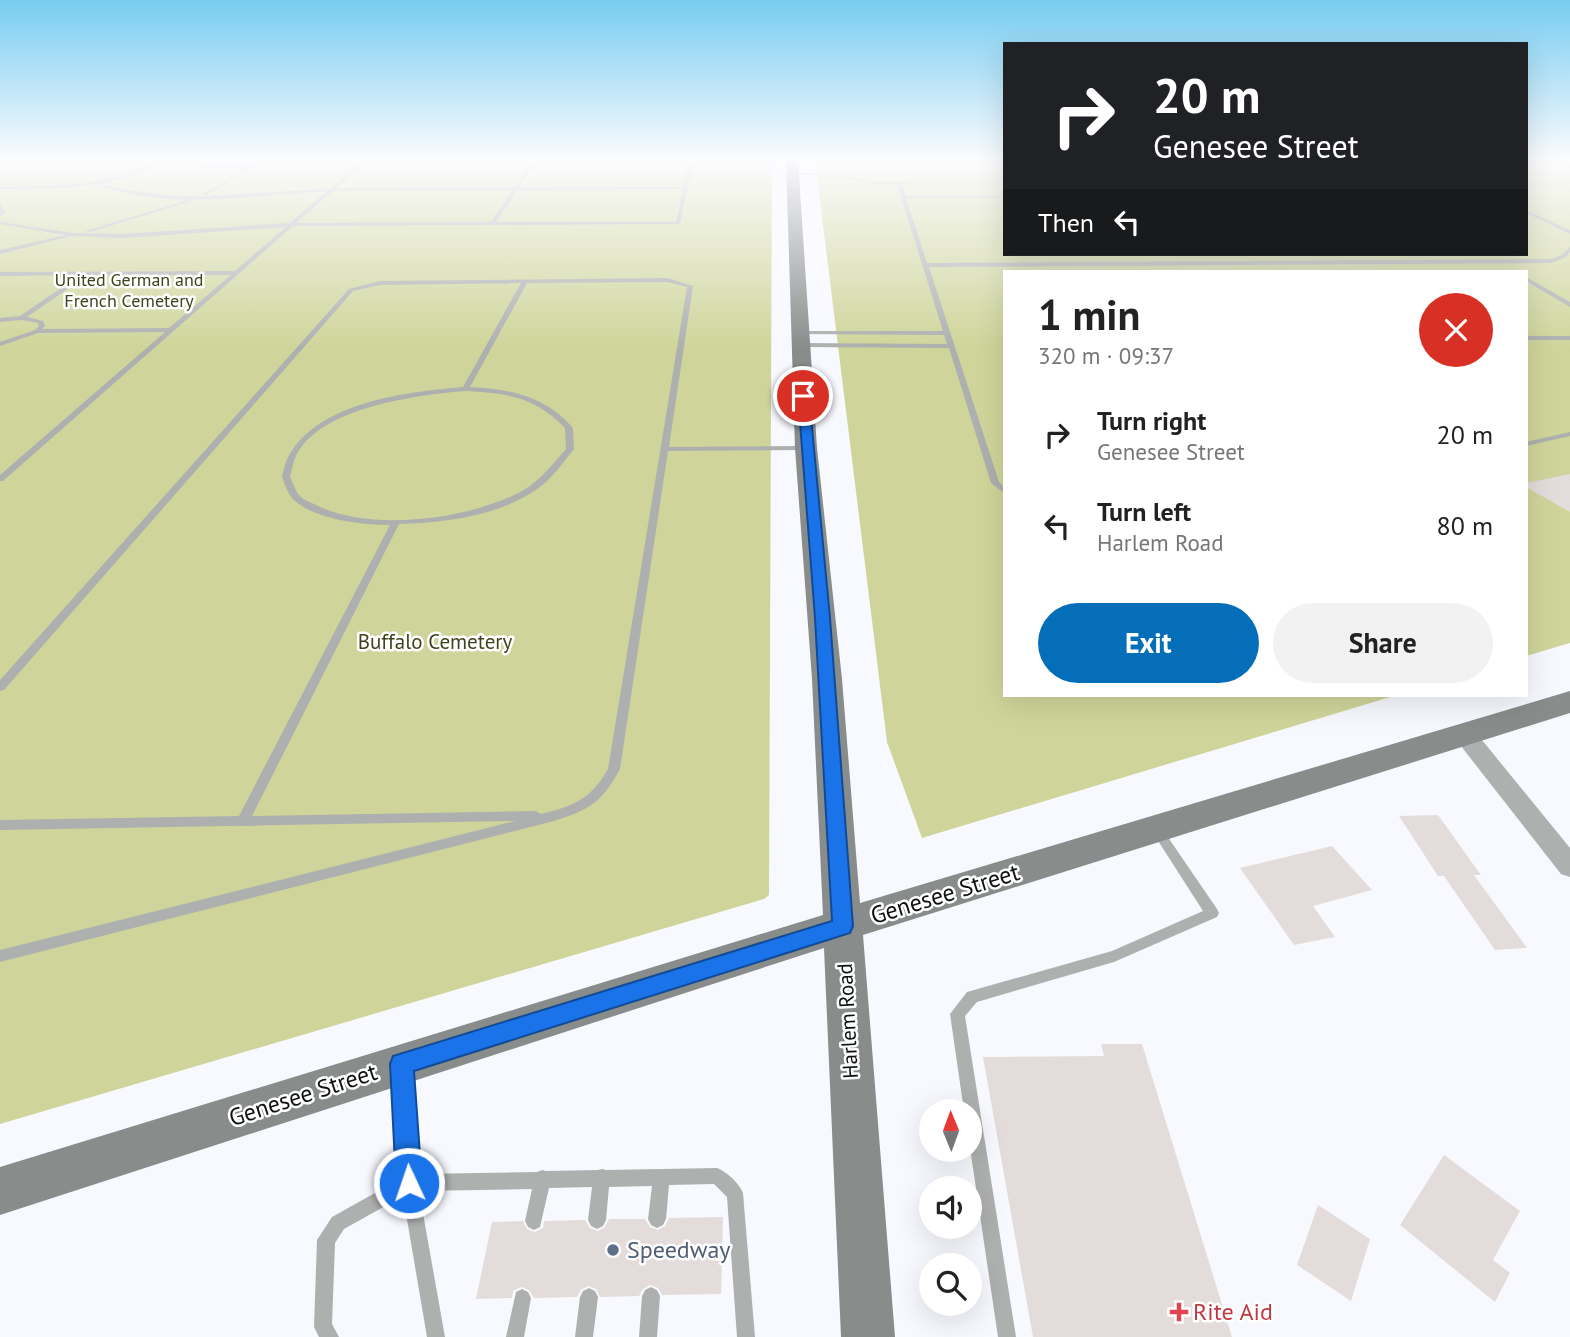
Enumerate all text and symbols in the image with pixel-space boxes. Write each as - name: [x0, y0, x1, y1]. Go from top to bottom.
- text: 20 m: [1153, 63, 1260, 127]
- icon: right: [1038, 70, 1129, 161]
- text: Genesee Street: [1153, 125, 1359, 167]
- icon: left: [1108, 203, 1146, 241]
- text: Then: [1038, 206, 1094, 239]
- park label: United German and French Cemetery: [55, 268, 203, 312]
- text: 1 min: [1038, 287, 1140, 342]
- button: close: [1419, 293, 1493, 367]
- text: 320 m · 09:37: [1038, 341, 1174, 370]
- pin: [773, 366, 833, 426]
- icon: arrive: [784, 377, 822, 415]
- text: Turn right: [1097, 404, 1206, 437]
- icon: right: [1038, 416, 1076, 454]
- text: 20 m: [1437, 418, 1493, 451]
- text: Genesee Street: [1097, 437, 1245, 466]
- text: Turn left: [1097, 495, 1191, 528]
- icon: left: [1038, 507, 1076, 545]
- text: 80 m: [1437, 509, 1493, 542]
- text: Harlem Road: [1097, 528, 1224, 557]
- button: Exit: [1038, 603, 1259, 683]
- button: Share: [1273, 603, 1493, 683]
- park label: Buffalo Cemetery: [358, 628, 512, 655]
- street label: Genesee Street: [867, 856, 1023, 931]
- street label: Harlem Road: [831, 963, 864, 1079]
- street label: Genesee Street: [225, 1056, 381, 1133]
- north arrow: [919, 1099, 982, 1162]
- map controls: [919, 1099, 982, 1316]
- position arrow: [372, 1146, 446, 1220]
- button: sound: [919, 1176, 982, 1239]
- place label: Speedway: [627, 1234, 731, 1265]
- marker: Speedway: [605, 1242, 621, 1258]
- button: search: [919, 1253, 982, 1316]
- place label: Rite Aid: [1193, 1296, 1273, 1327]
- marker: Rite Aid: [1171, 1304, 1187, 1320]

